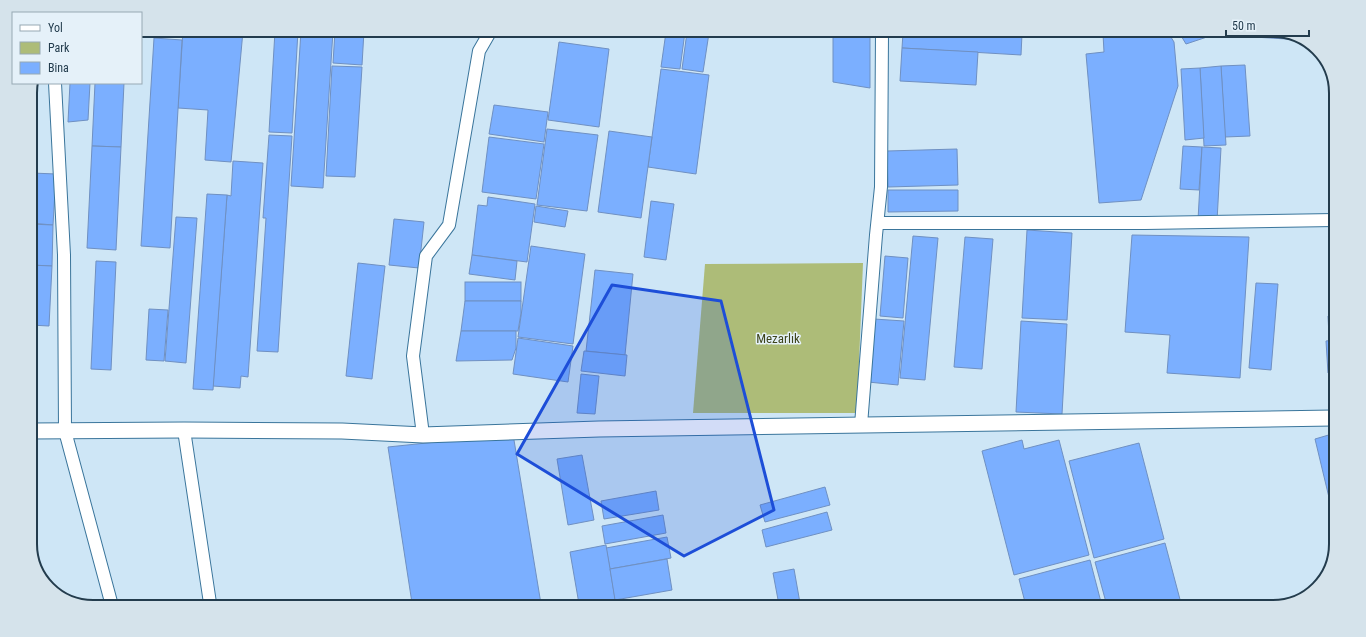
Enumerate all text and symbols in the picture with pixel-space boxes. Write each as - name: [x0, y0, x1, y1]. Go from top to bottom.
- legend: [12, 12, 142, 84]
- scale bar: [1226, 12, 1309, 38]
- text: 50 m: [1232, 19, 1256, 33]
- text: Yol: [48, 21, 63, 35]
- text: Park: [48, 41, 70, 55]
- text: Bina: [48, 61, 69, 75]
- park label: Mezarlık: [756, 331, 800, 346]

